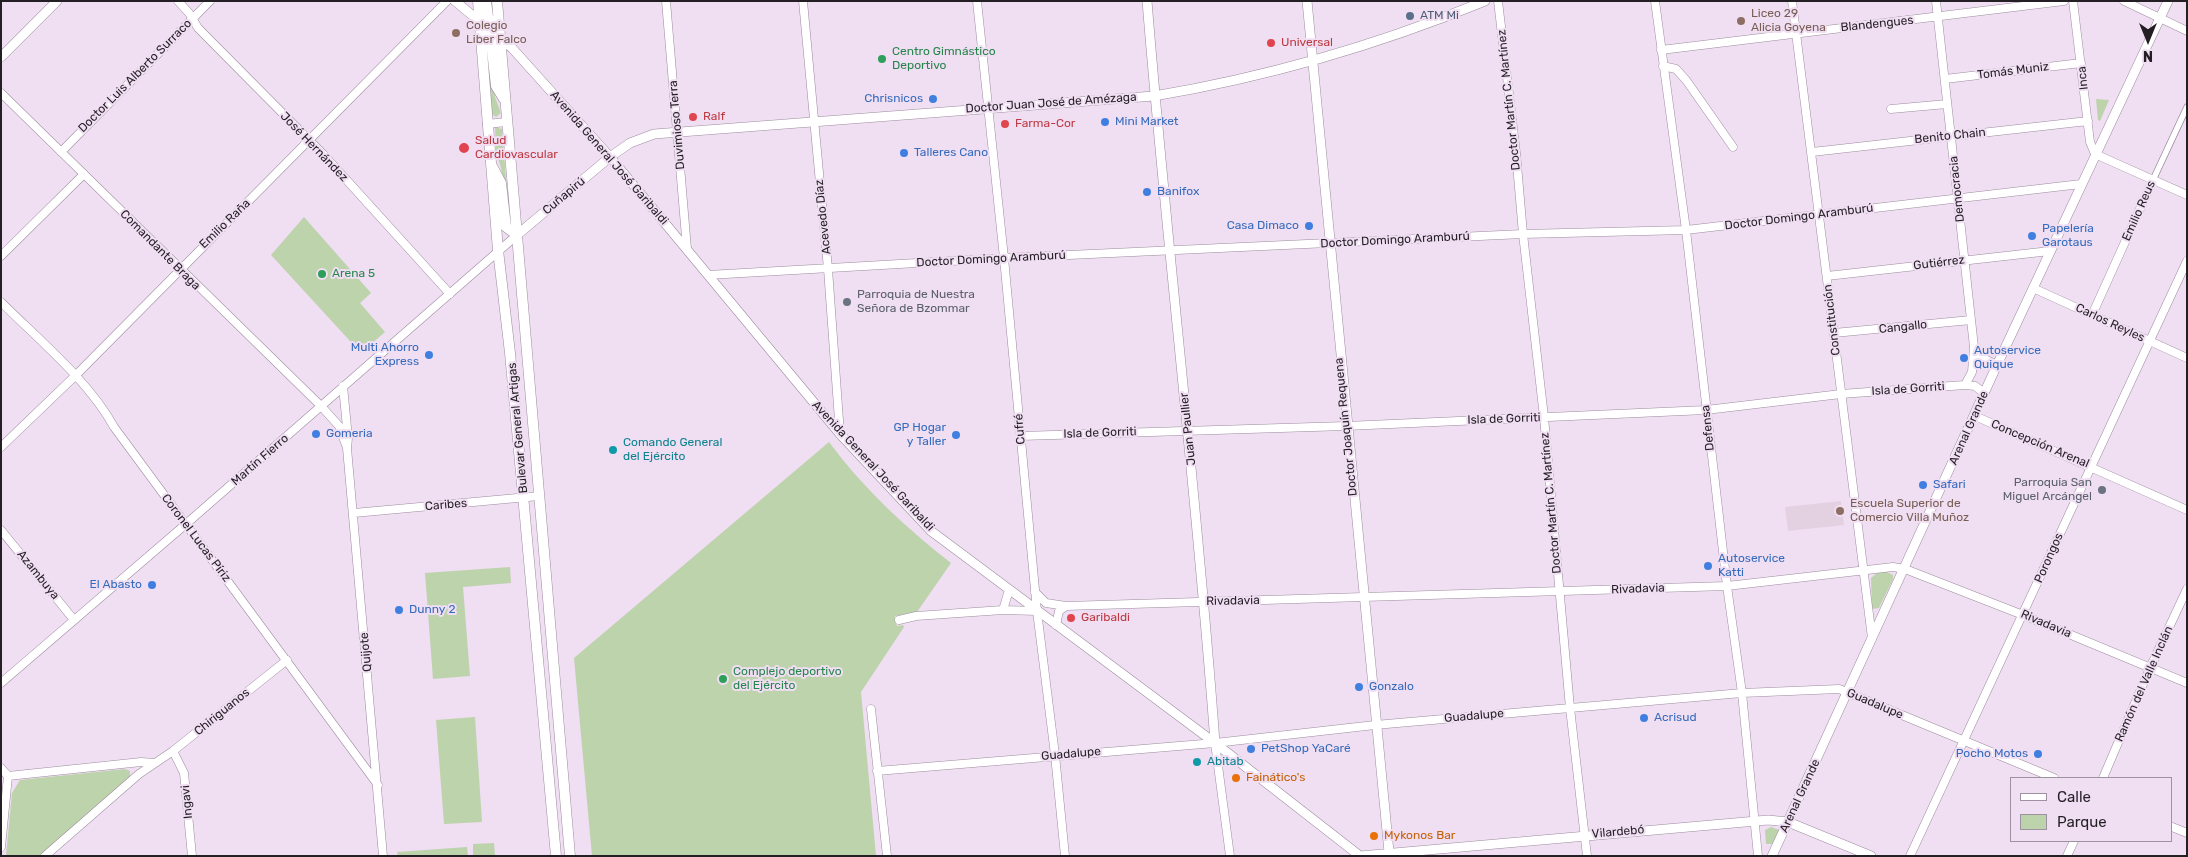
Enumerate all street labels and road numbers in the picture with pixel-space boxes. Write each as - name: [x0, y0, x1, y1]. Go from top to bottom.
- street label: Blandengues: [1840, 13, 1914, 35]
- street label: Doctor Luis Alberto Surraco: [75, 16, 195, 136]
- street label: Doctor Martín C. Martínez: [1494, 29, 1524, 171]
- street label: Tomás Muniz: [1976, 59, 2050, 83]
- street label: Inca: [2075, 65, 2091, 91]
- street label: Duvimioso Terra: [666, 80, 688, 170]
- street label: Avenida General José Garibaldi: [547, 88, 671, 228]
- street label: Doctor Juan José de Amézaga: [965, 90, 1137, 116]
- street label: José Hernández: [277, 109, 351, 185]
- street label: Benito Chain: [1914, 125, 1986, 147]
- street label: Democracia: [1946, 155, 1968, 223]
- street label: Cuñapirú: [540, 174, 588, 218]
- street label: Acevedo Díaz: [812, 179, 834, 255]
- street label: Emilio Reus: [2119, 179, 2159, 243]
- street label: Emilio Raña: [197, 196, 253, 252]
- street label: Doctor Domingo Aramburú: [1724, 201, 1874, 233]
- street label: Comandante Braga: [117, 207, 203, 293]
- street label: Doctor Domingo Aramburú: [1320, 229, 1470, 251]
- street label: Doctor Domingo Aramburú: [916, 248, 1066, 270]
- street label: Gutiérrez: [1913, 253, 1965, 273]
- street label: Constitución: [1820, 284, 1844, 356]
- street label: Carlos Reyles: [2073, 301, 2147, 345]
- street label: Cangallo: [1878, 317, 1928, 337]
- street label: Doctor Joaquín Requena: [1332, 357, 1360, 497]
- street label: Bulevar General Artigas: [505, 362, 531, 494]
- street label: Isla de Gorriti: [1871, 379, 1945, 399]
- street label: Arenal Grande: [1946, 389, 1992, 467]
- street label: Juan Paullier: [1177, 392, 1199, 466]
- street label: Avenida General José Garibaldi: [809, 398, 937, 534]
- street label: Defensa: [1698, 404, 1718, 452]
- street label: Isla de Gorriti: [1467, 411, 1541, 427]
- street label: Cufré: [1011, 413, 1029, 445]
- street label: Concepción Arenal: [1989, 417, 2091, 471]
- street label: Isla de Gorriti: [1063, 425, 1137, 441]
- street label: Martín Fierro: [228, 431, 292, 489]
- street label: Doctor Martín C. Martínez: [1538, 432, 1564, 574]
- street label: Coronel Lucas Píriz: [158, 491, 234, 585]
- street label: Caribes: [424, 496, 468, 514]
- street label: Porongos: [2032, 531, 2066, 585]
- street label: Azambuya: [14, 548, 62, 602]
- street label: Rivadavia: [1611, 581, 1665, 597]
- street label: Rivadavia: [1206, 593, 1260, 609]
- street label: Rivadavia: [2019, 607, 2073, 641]
- street label: Ramón del Valle Inclán: [2112, 624, 2176, 744]
- street label: Quijote: [357, 632, 375, 672]
- street label: Chiriguanos: [191, 685, 253, 739]
- street label: Guadalupe: [1845, 686, 1905, 722]
- street label: Guadalupe: [1444, 706, 1504, 726]
- street label: Guadalupe: [1041, 744, 1101, 764]
- street label: Arenal Grande: [1777, 757, 1823, 835]
- street label: Ingavi: [178, 785, 196, 819]
- street label: Vilardebó: [1591, 823, 1645, 841]

